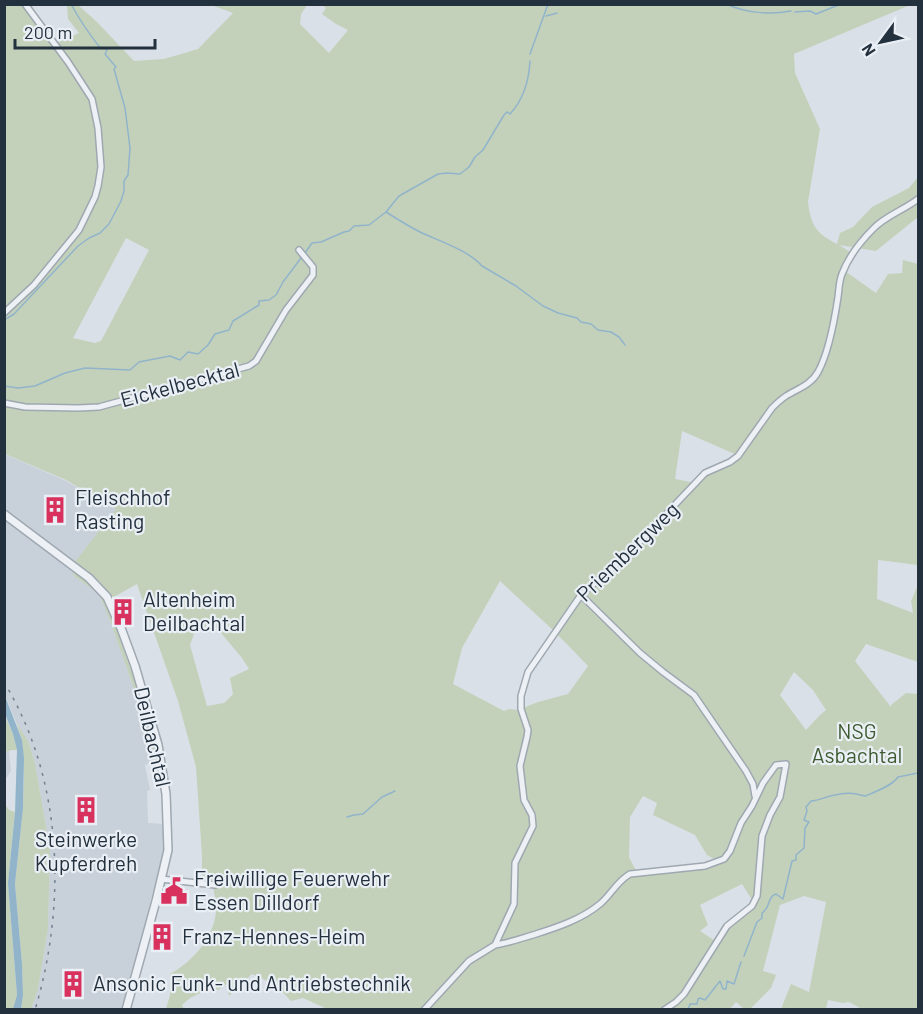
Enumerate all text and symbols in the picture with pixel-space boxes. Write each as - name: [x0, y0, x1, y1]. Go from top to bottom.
- scale bar: [15, 12, 154, 50]
- north arrow: [851, 12, 911, 72]
- text: 200 m: [24, 21, 72, 43]
- text: N: [857, 41, 879, 60]
- street label: Eickelbecktal: [117, 356, 242, 411]
- place label: Fleischhof Rasting: [75, 484, 171, 533]
- building icon: Fleischhof Rasting: [40, 495, 70, 525]
- street label: Priembergweg: [571, 496, 683, 606]
- place label: Altenheim Deilbachtal: [143, 586, 245, 635]
- building icon: Altenheim Deilbachtal: [108, 597, 138, 627]
- street label: Deilbachtal: [130, 684, 177, 789]
- park label: NSG Asbachtal: [812, 718, 902, 767]
- building icon: Steinwerke Kupferdreh: [71, 795, 101, 825]
- place label: Steinwerke Kupferdreh: [35, 826, 137, 875]
- place label: Freiwillige Feuerwehr Essen Dilldorf: [194, 865, 390, 914]
- public building icon: Freiwillige Feuerwehr Essen Dilldorf: [159, 876, 189, 906]
- building icon: Franz-Hennes-Heim: [147, 922, 177, 952]
- place label: Franz-Hennes-Heim: [182, 923, 365, 948]
- building icon: Ansonic Funk- und Antriebstechnik: [58, 969, 88, 999]
- place label: Ansonic Funk- und Antriebstechnik: [93, 970, 411, 995]

